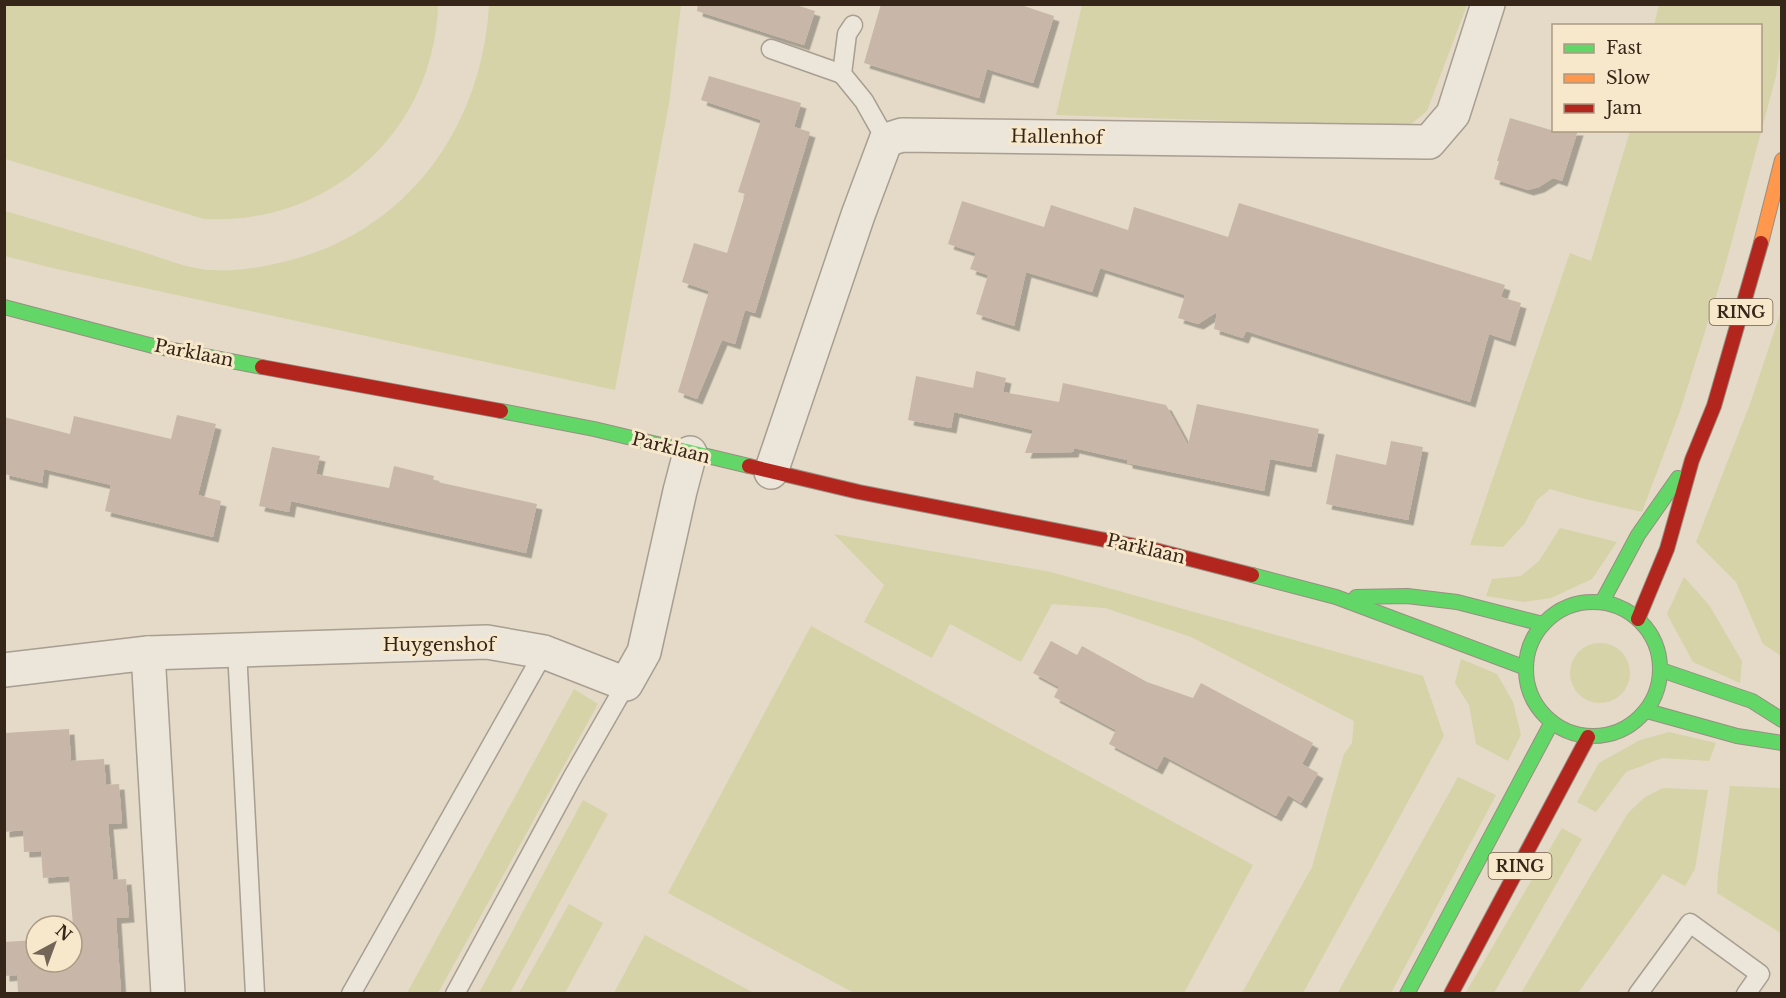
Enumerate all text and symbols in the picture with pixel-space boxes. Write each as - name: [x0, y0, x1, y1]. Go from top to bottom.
- legend: [1552, 24, 1762, 132]
- text: Fast: [1606, 37, 1643, 59]
- text: Slow: [1606, 67, 1651, 89]
- text: Jam: [1604, 97, 1642, 119]
- street label: Hallenhof: [1011, 125, 1106, 149]
- road number: RING: [1710, 299, 1772, 325]
- street label: Parklaan: [153, 335, 235, 371]
- street label: Parklaan: [630, 428, 712, 468]
- street label: Parklaan: [1105, 529, 1187, 569]
- street label: Huygenshof: [383, 634, 498, 656]
- road number: RING: [1488, 853, 1552, 879]
- north arrow: [24, 914, 84, 974]
- text: N: [52, 920, 76, 945]

